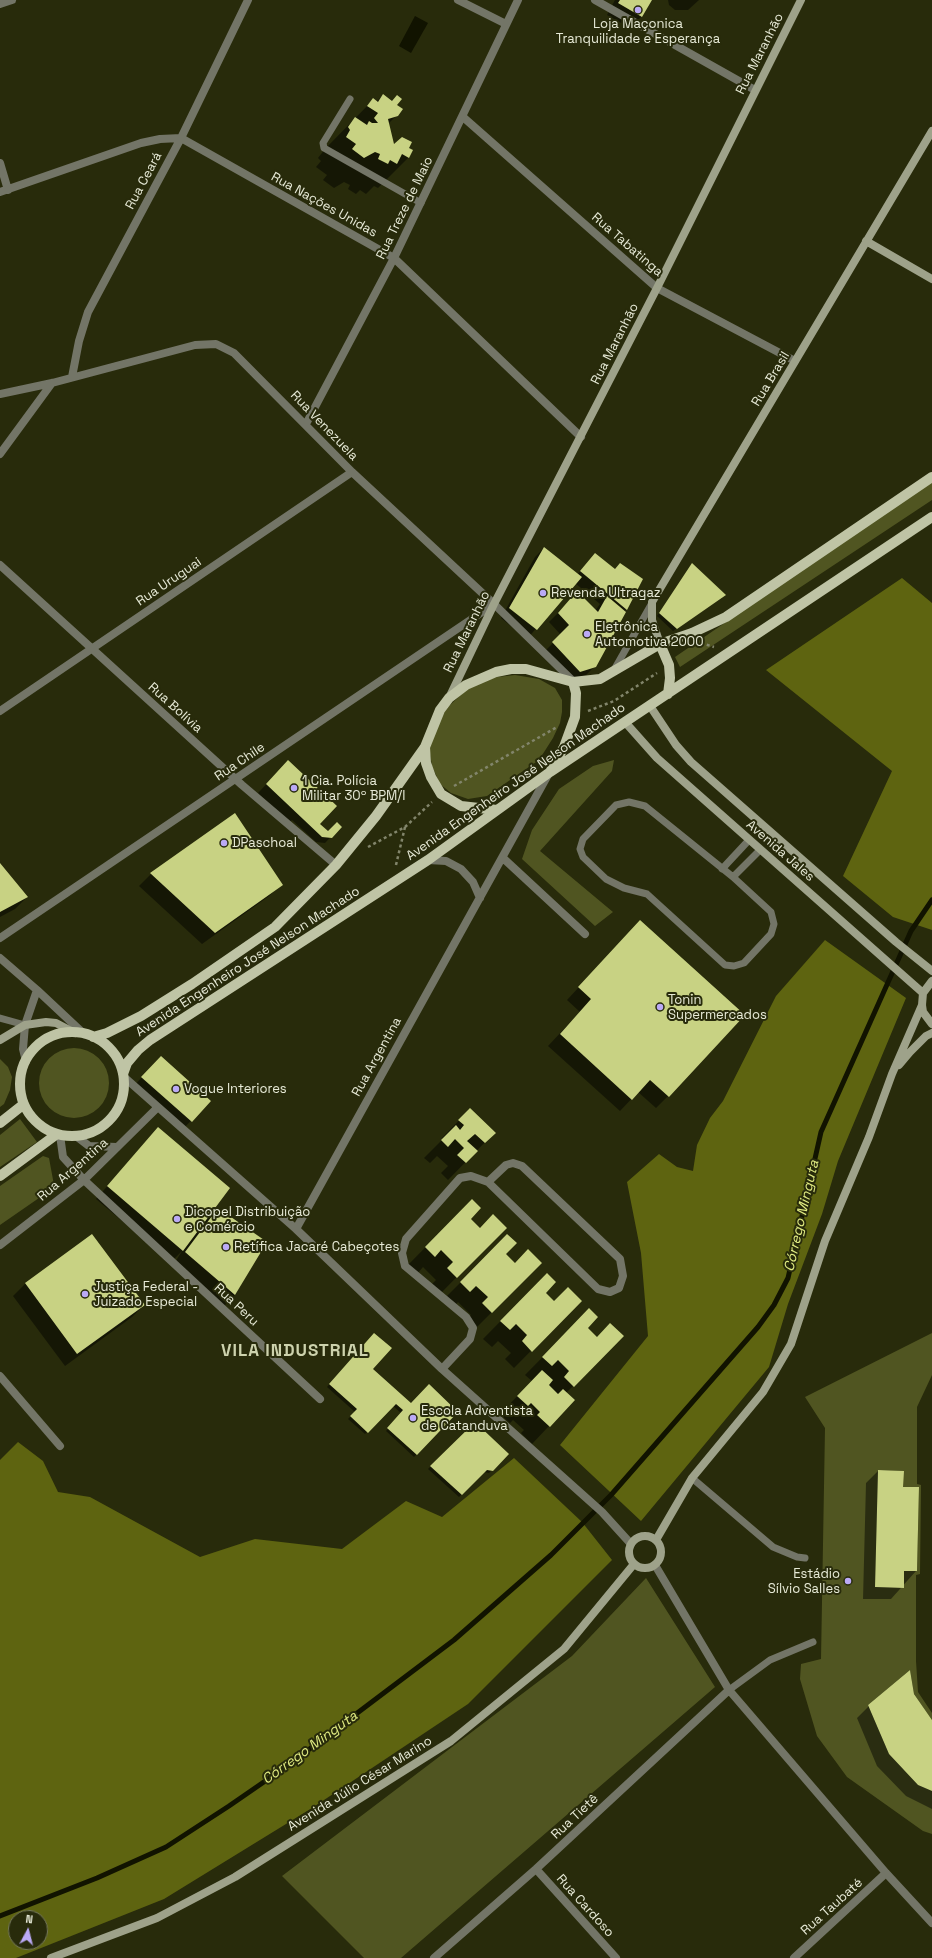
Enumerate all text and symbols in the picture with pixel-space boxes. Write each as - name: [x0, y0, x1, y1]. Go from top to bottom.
- marker: Loja Maçonica Tranquilidade e Esperança: [633, 5, 643, 15]
- street label: Rua Maranhão: [733, 11, 787, 97]
- place label: Loja Maçonica Tranquilidade e Esperança: [556, 16, 720, 47]
- street label: Rua Ceará: [122, 150, 166, 212]
- street label: Rua Treze de Maio: [373, 154, 437, 262]
- street label: Rua Nações Unidas: [268, 169, 380, 241]
- street label: Rua Tabatinga: [588, 210, 666, 280]
- street label: Rua Maranhão: [588, 301, 642, 387]
- street label: Rua Brasil: [749, 349, 793, 409]
- street label: Rua Venezuela: [287, 388, 361, 464]
- street label: Rua Uruguai: [133, 554, 205, 610]
- place label: Revenda Ultragaz: [551, 585, 661, 601]
- marker: Revenda Ultragaz: [538, 588, 548, 598]
- street label: Rua Maranhão: [440, 589, 494, 675]
- place label: Eletrônica Automotiva 2000: [595, 619, 704, 650]
- marker: Eletrônica Automotiva 2000: [582, 629, 592, 639]
- street label: Rua Bolívia: [145, 680, 205, 736]
- street label: Avenida Engenheiro José Nelson Machado: [403, 700, 629, 864]
- street label: Rua Chile: [212, 739, 268, 785]
- place label: 1 Cia. Polícia Militar 30º BPM/I: [302, 773, 405, 804]
- marker: 1 Cia. Polícia Militar 30º BPM/I: [289, 783, 299, 793]
- street label: Avenida Jales: [743, 817, 817, 885]
- place label: DPaschoal: [232, 835, 297, 851]
- marker: DPaschoal: [219, 838, 229, 848]
- street label: Avenida Engenheiro José Nelson Machado: [133, 884, 363, 1040]
- place label: Tonin Supermercados: [668, 992, 767, 1023]
- marker: Tonin Supermercados: [655, 1002, 665, 1012]
- street label: Rua Argentina: [349, 1015, 405, 1099]
- place label: Vogue Interiores: [184, 1081, 287, 1097]
- marker: Vogue Interiores: [171, 1084, 181, 1094]
- street label: Rua Argentina: [35, 1135, 111, 1205]
- water label: Córrego Minguta: [781, 1159, 823, 1273]
- place label: Dicopel Distribuição e Comércio: [185, 1204, 310, 1235]
- marker: Dicopel Distribuição e Comércio: [172, 1214, 182, 1224]
- place label: Retífica Jacaré Cabeçotes: [234, 1239, 399, 1255]
- marker: Retífica Jacaré Cabeçotes: [221, 1242, 231, 1252]
- place label: Justiça Federal - Juizado Especial: [93, 1279, 198, 1310]
- street label: Rua Peru: [211, 1280, 261, 1330]
- marker: Justiça Federal - Juizado Especial: [80, 1289, 90, 1299]
- district label: VILA INDUSTRIAL: [221, 1341, 369, 1361]
- place label: Escola Adventista de Catanduva: [421, 1403, 533, 1434]
- marker: Escola Adventista de Catanduva: [408, 1413, 418, 1423]
- place label: Estádio Sílvio Salles: [768, 1566, 840, 1597]
- marker: Estádio Sílvio Salles: [843, 1576, 853, 1586]
- water label: Córrego Minguta: [259, 1708, 361, 1788]
- street label: Avenida Júlio César Marino: [285, 1733, 435, 1835]
- street label: Rua Tietê: [548, 1791, 602, 1843]
- street label: Rua Cardoso: [553, 1872, 617, 1940]
- street label: Rua Taubaté: [798, 1875, 866, 1939]
- north arrow: [8, 1910, 48, 1950]
- text: N: [25, 1912, 34, 1926]

